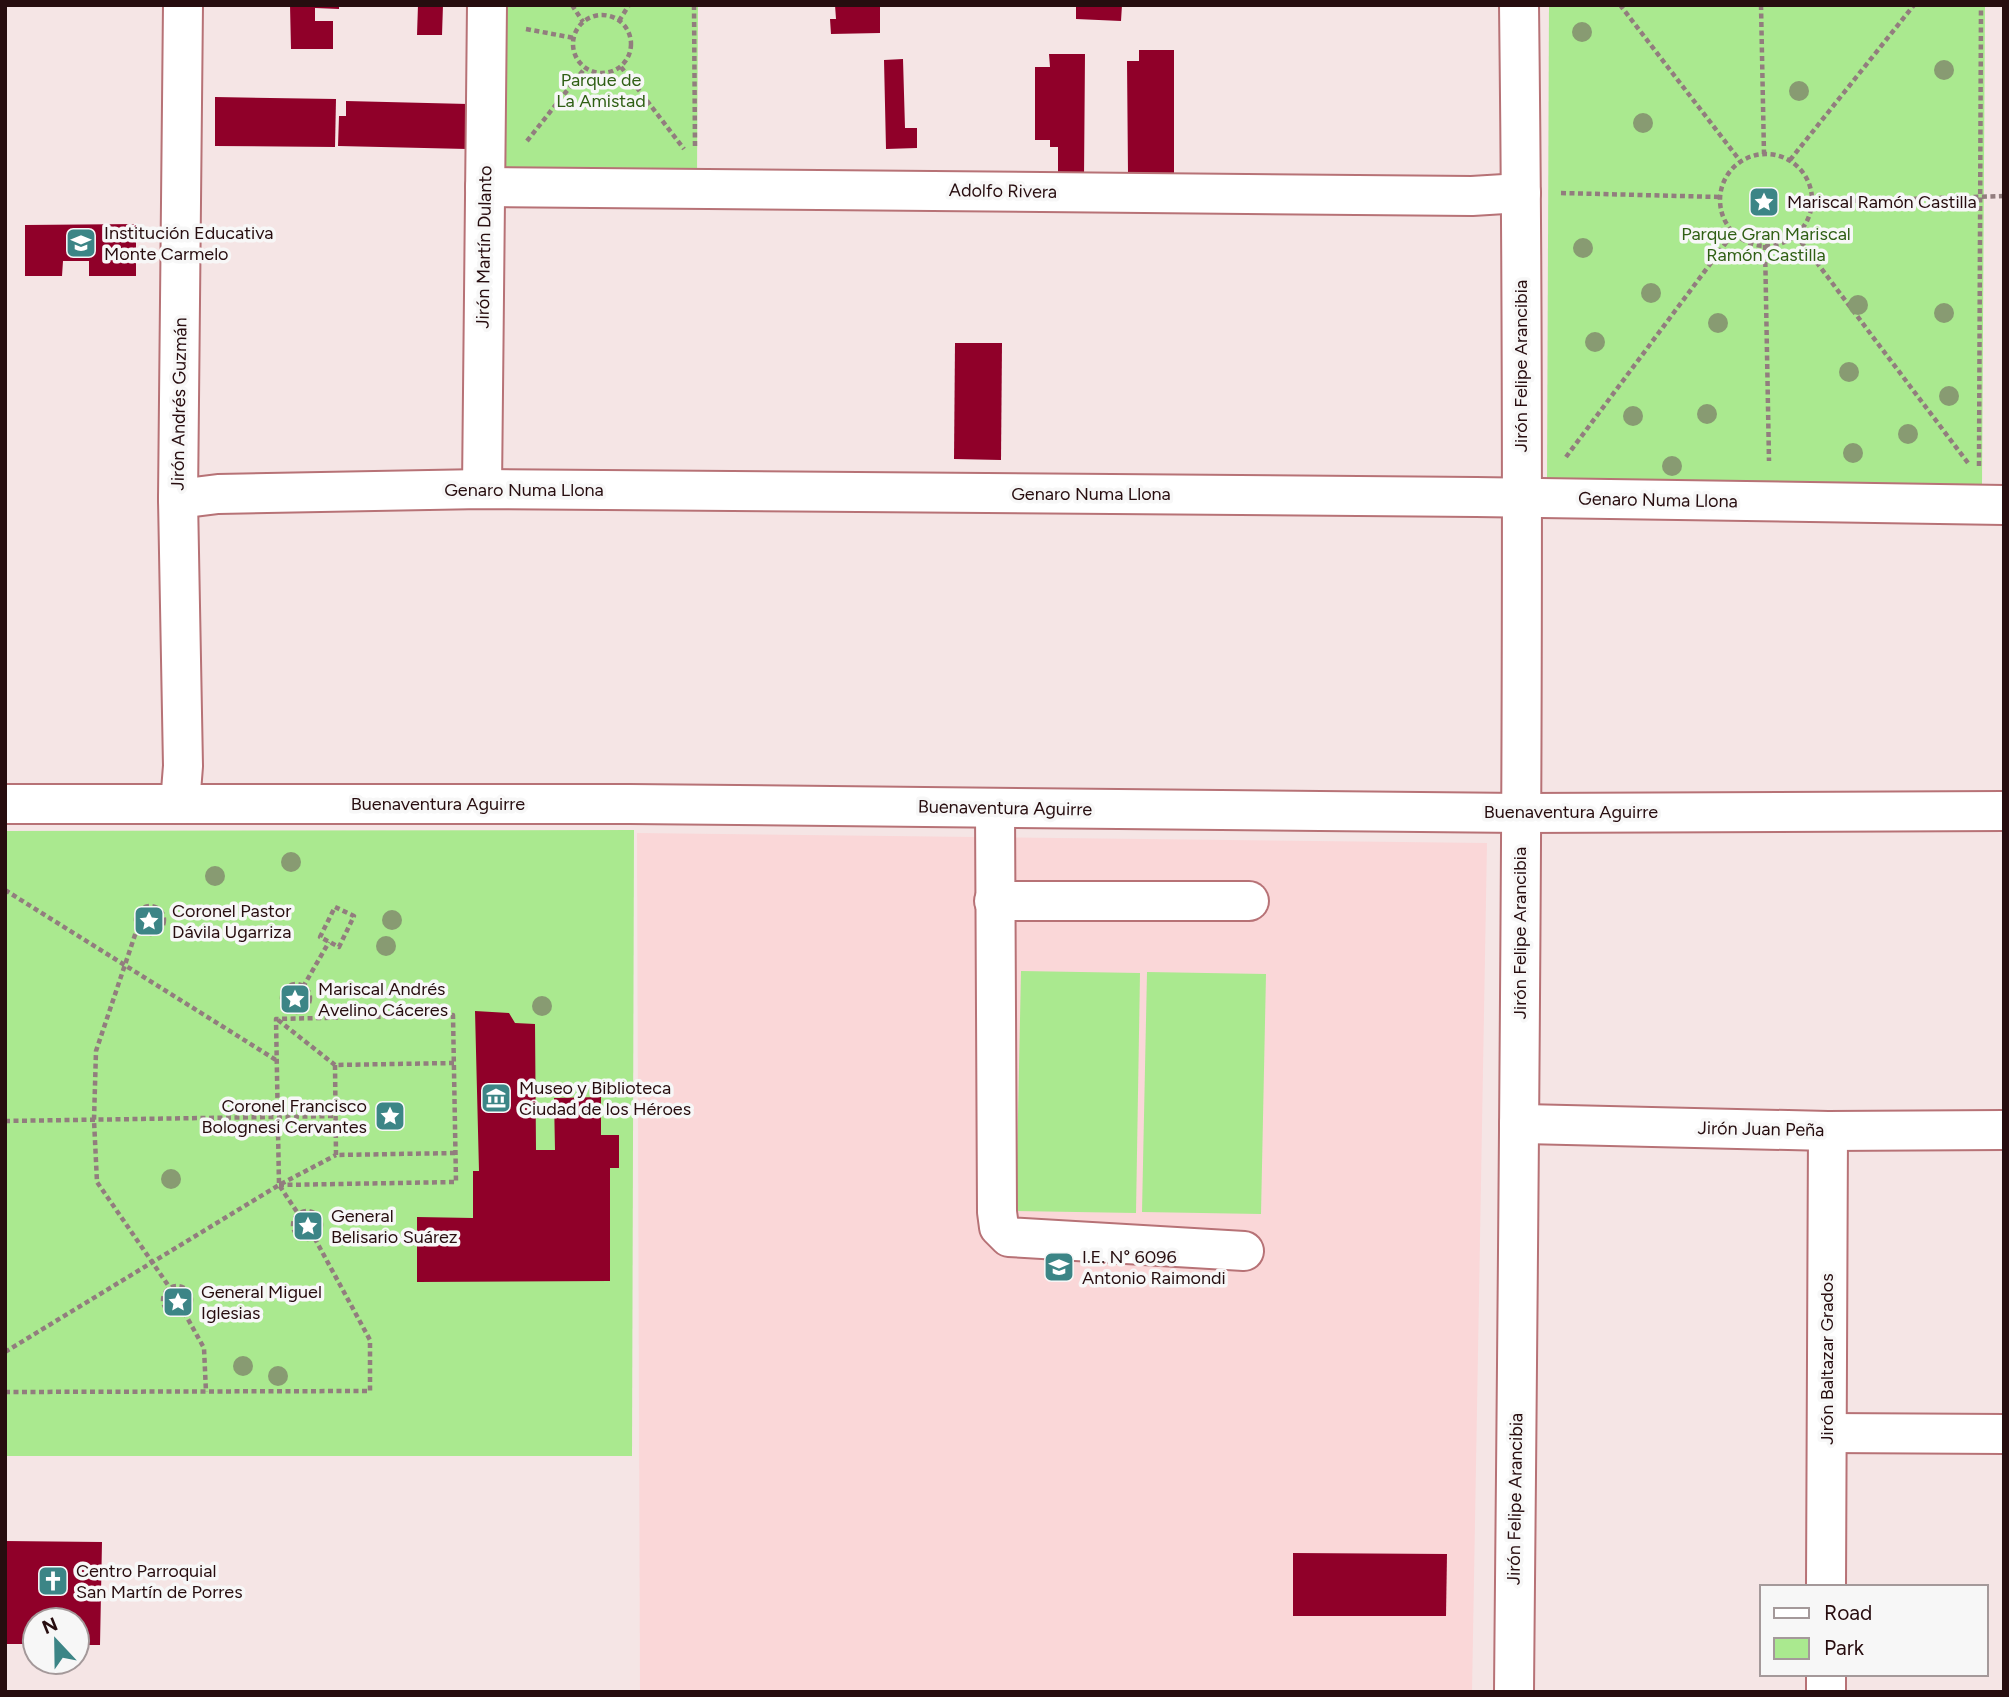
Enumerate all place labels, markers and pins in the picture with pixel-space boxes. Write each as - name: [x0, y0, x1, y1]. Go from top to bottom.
- place icon: Mariscal Ramón Castilla: [1747, 185, 1781, 219]
- place label: Mariscal Ramón Castilla: [1787, 191, 1977, 213]
- place label: Institución Educativa Monte Carmelo: [104, 222, 273, 265]
- school or university icon: Institución Educativa Monte Carmelo: [64, 226, 98, 260]
- place label: Coronel Pastor Dávila Ugarriza: [172, 900, 291, 943]
- place icon: Coronel Pastor Dávila Ugarriza: [132, 904, 166, 938]
- place label: Mariscal Andrés Avelino Cáceres: [318, 978, 448, 1021]
- place icon: Mariscal Andrés Avelino Cáceres: [278, 982, 312, 1016]
- place label: Museo y Biblioteca Ciudad de los Héroes: [519, 1077, 691, 1120]
- museum icon: Museo y Biblioteca Ciudad de los Héroes: [479, 1081, 513, 1115]
- place label: Coronel Francisco Bolognesi Cervantes: [201, 1095, 367, 1138]
- place icon: Coronel Francisco Bolognesi Cervantes: [373, 1099, 407, 1133]
- place label: General Belisario Suárez: [331, 1205, 458, 1248]
- place icon: General Belisario Suárez: [291, 1209, 325, 1243]
- place label: I.E. N° 6096 Antonio Raimondi: [1082, 1246, 1226, 1289]
- school or university icon: I.E. N° 6096 Antonio Raimondi: [1042, 1250, 1076, 1284]
- place label: General Miguel Iglesias: [201, 1281, 322, 1324]
- place icon: General Miguel Iglesias: [161, 1285, 195, 1319]
- place label: Centro Parroquial San Martín de Porres: [76, 1560, 243, 1603]
- church icon: Centro Parroquial San Martín de Porres: [36, 1564, 70, 1598]

